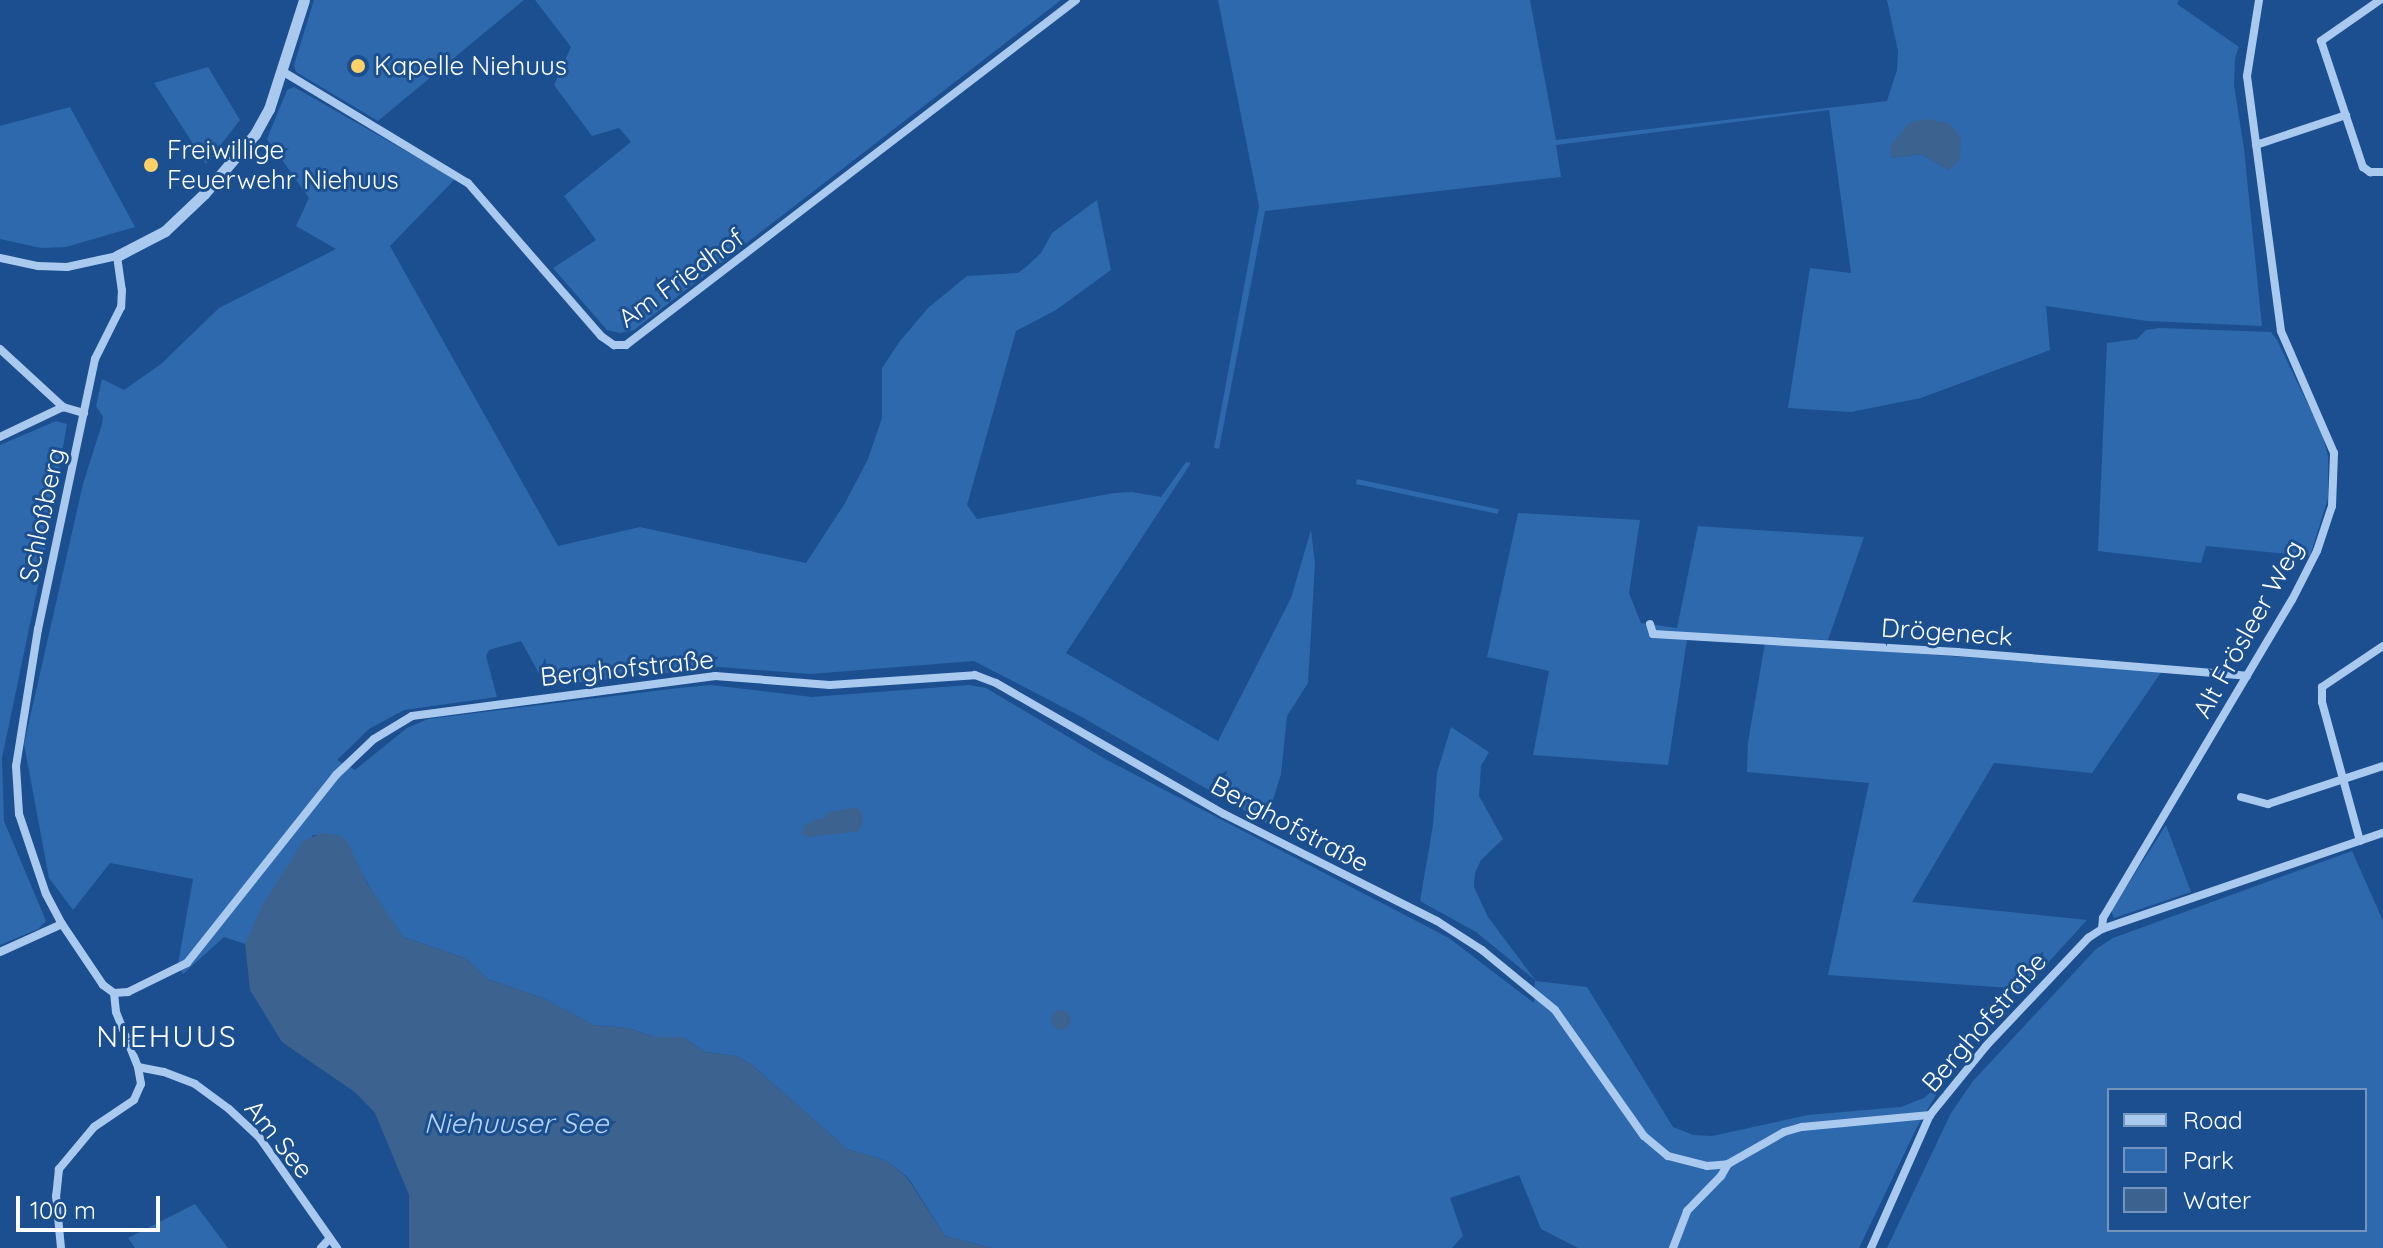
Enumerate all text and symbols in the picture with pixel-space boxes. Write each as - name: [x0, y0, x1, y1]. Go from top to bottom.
- place label: Kapelle Niehuus: [374, 50, 567, 82]
- marker: Kapelle Niehuus: [349, 57, 367, 75]
- place label: Freiwillige Feuerwehr Niehuus: [167, 134, 399, 196]
- marker: Freiwillige Feuerwehr Niehuus: [142, 156, 160, 174]
- street label: Am Friedhof: [612, 222, 750, 334]
- street label: Schloßberg: [13, 445, 71, 585]
- street label: Alt Frösleer Weg: [2186, 535, 2310, 723]
- street label: Drögeneck: [1880, 612, 2014, 652]
- street label: Berghofstraße: [539, 643, 715, 693]
- street label: Berghofstraße: [1206, 769, 1374, 879]
- street label: Berghofstraße: [1915, 946, 2053, 1098]
- district label: NIEHUUS: [96, 1018, 238, 1054]
- legend: [2107, 1088, 2367, 1232]
- street label: Am See: [238, 1094, 320, 1184]
- text: Road: [2183, 1105, 2243, 1135]
- water label: Niehuuser See: [424, 1106, 608, 1140]
- text: Park: [2183, 1145, 2234, 1175]
- scale bar: [20, 1180, 164, 1230]
- text: Water: [2183, 1185, 2251, 1215]
- text: 100 m: [30, 1195, 96, 1225]

